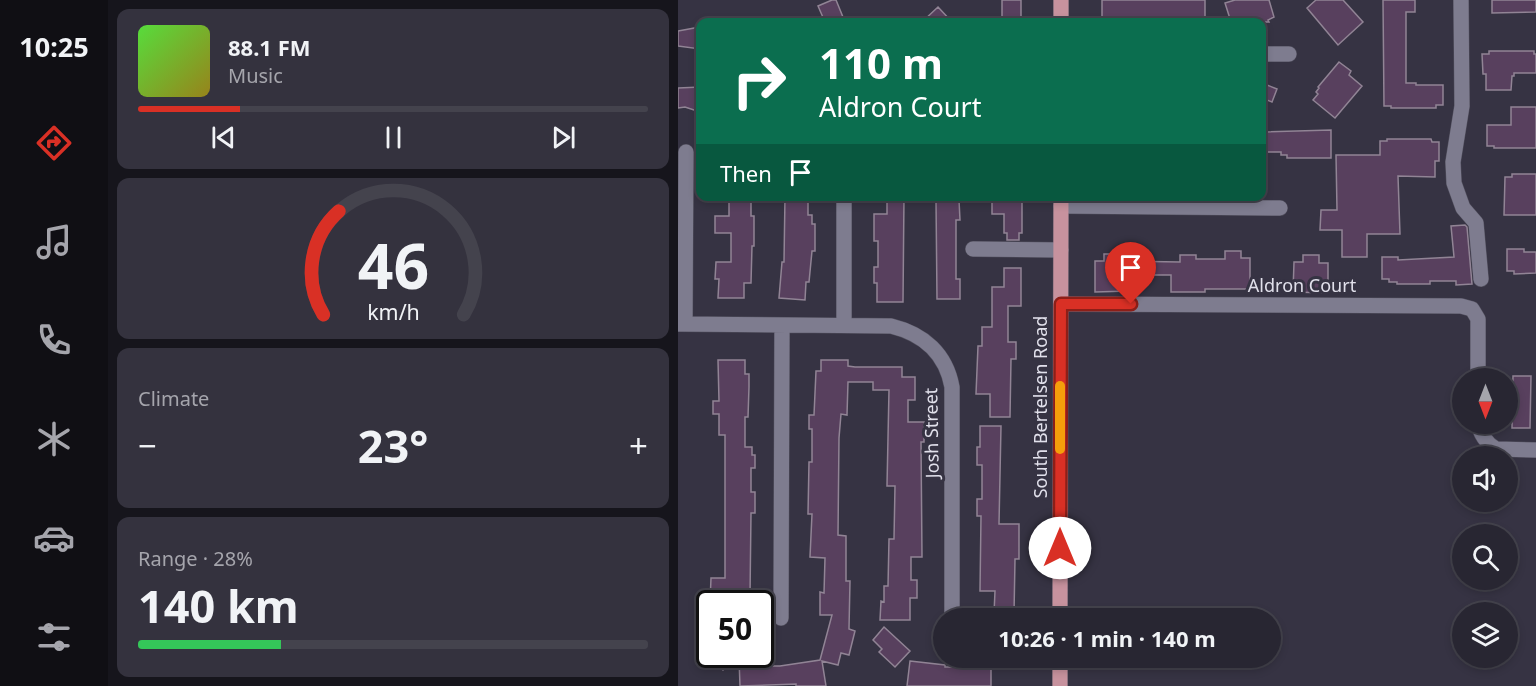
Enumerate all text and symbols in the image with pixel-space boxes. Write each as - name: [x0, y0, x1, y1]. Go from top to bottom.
- text: 10:25: [19, 28, 89, 65]
- text: 88.1 FM: [228, 32, 310, 62]
- text: 110 m: [819, 34, 943, 91]
- icon: right: [720, 42, 798, 120]
- text: Music: [228, 62, 283, 89]
- text: Aldron Court: [819, 88, 981, 125]
- icon: previous: [207, 121, 240, 154]
- icon: pause: [377, 121, 410, 154]
- icon: next: [547, 121, 580, 154]
- icon: directions: [33, 122, 75, 164]
- icon: arrive: [784, 156, 817, 189]
- text: Then: [720, 158, 772, 188]
- icon: music: [33, 221, 75, 263]
- text: 46: [357, 223, 429, 308]
- pin: [1105, 242, 1156, 304]
- icon: arrive: [1114, 251, 1147, 284]
- street label: Aldron Court: [1248, 273, 1357, 297]
- text: km/h: [367, 298, 419, 327]
- street label: South Bertelsen Road: [1028, 316, 1052, 498]
- icon: phone: [33, 319, 75, 361]
- north arrow: [1452, 368, 1518, 434]
- map controls: [1452, 368, 1518, 668]
- text: Climate: [138, 385, 209, 412]
- street label: Josh Street: [918, 387, 944, 480]
- text: 23°: [358, 415, 428, 476]
- icon: climate: [33, 418, 75, 460]
- text: −: [138, 423, 157, 468]
- text: +: [629, 423, 648, 468]
- button: sound: [1452, 446, 1518, 512]
- position arrow: [1028, 516, 1092, 580]
- icon: car: [33, 517, 75, 559]
- button: search: [1452, 524, 1518, 590]
- text: Range · 28%: [138, 545, 253, 572]
- text: 140 km: [138, 575, 299, 636]
- speed limit sign: 50: [696, 590, 774, 668]
- button: layers: [1452, 602, 1518, 668]
- icon: filters: [33, 616, 75, 658]
- text: 10:26 · 1 min · 140 m: [998, 623, 1216, 653]

